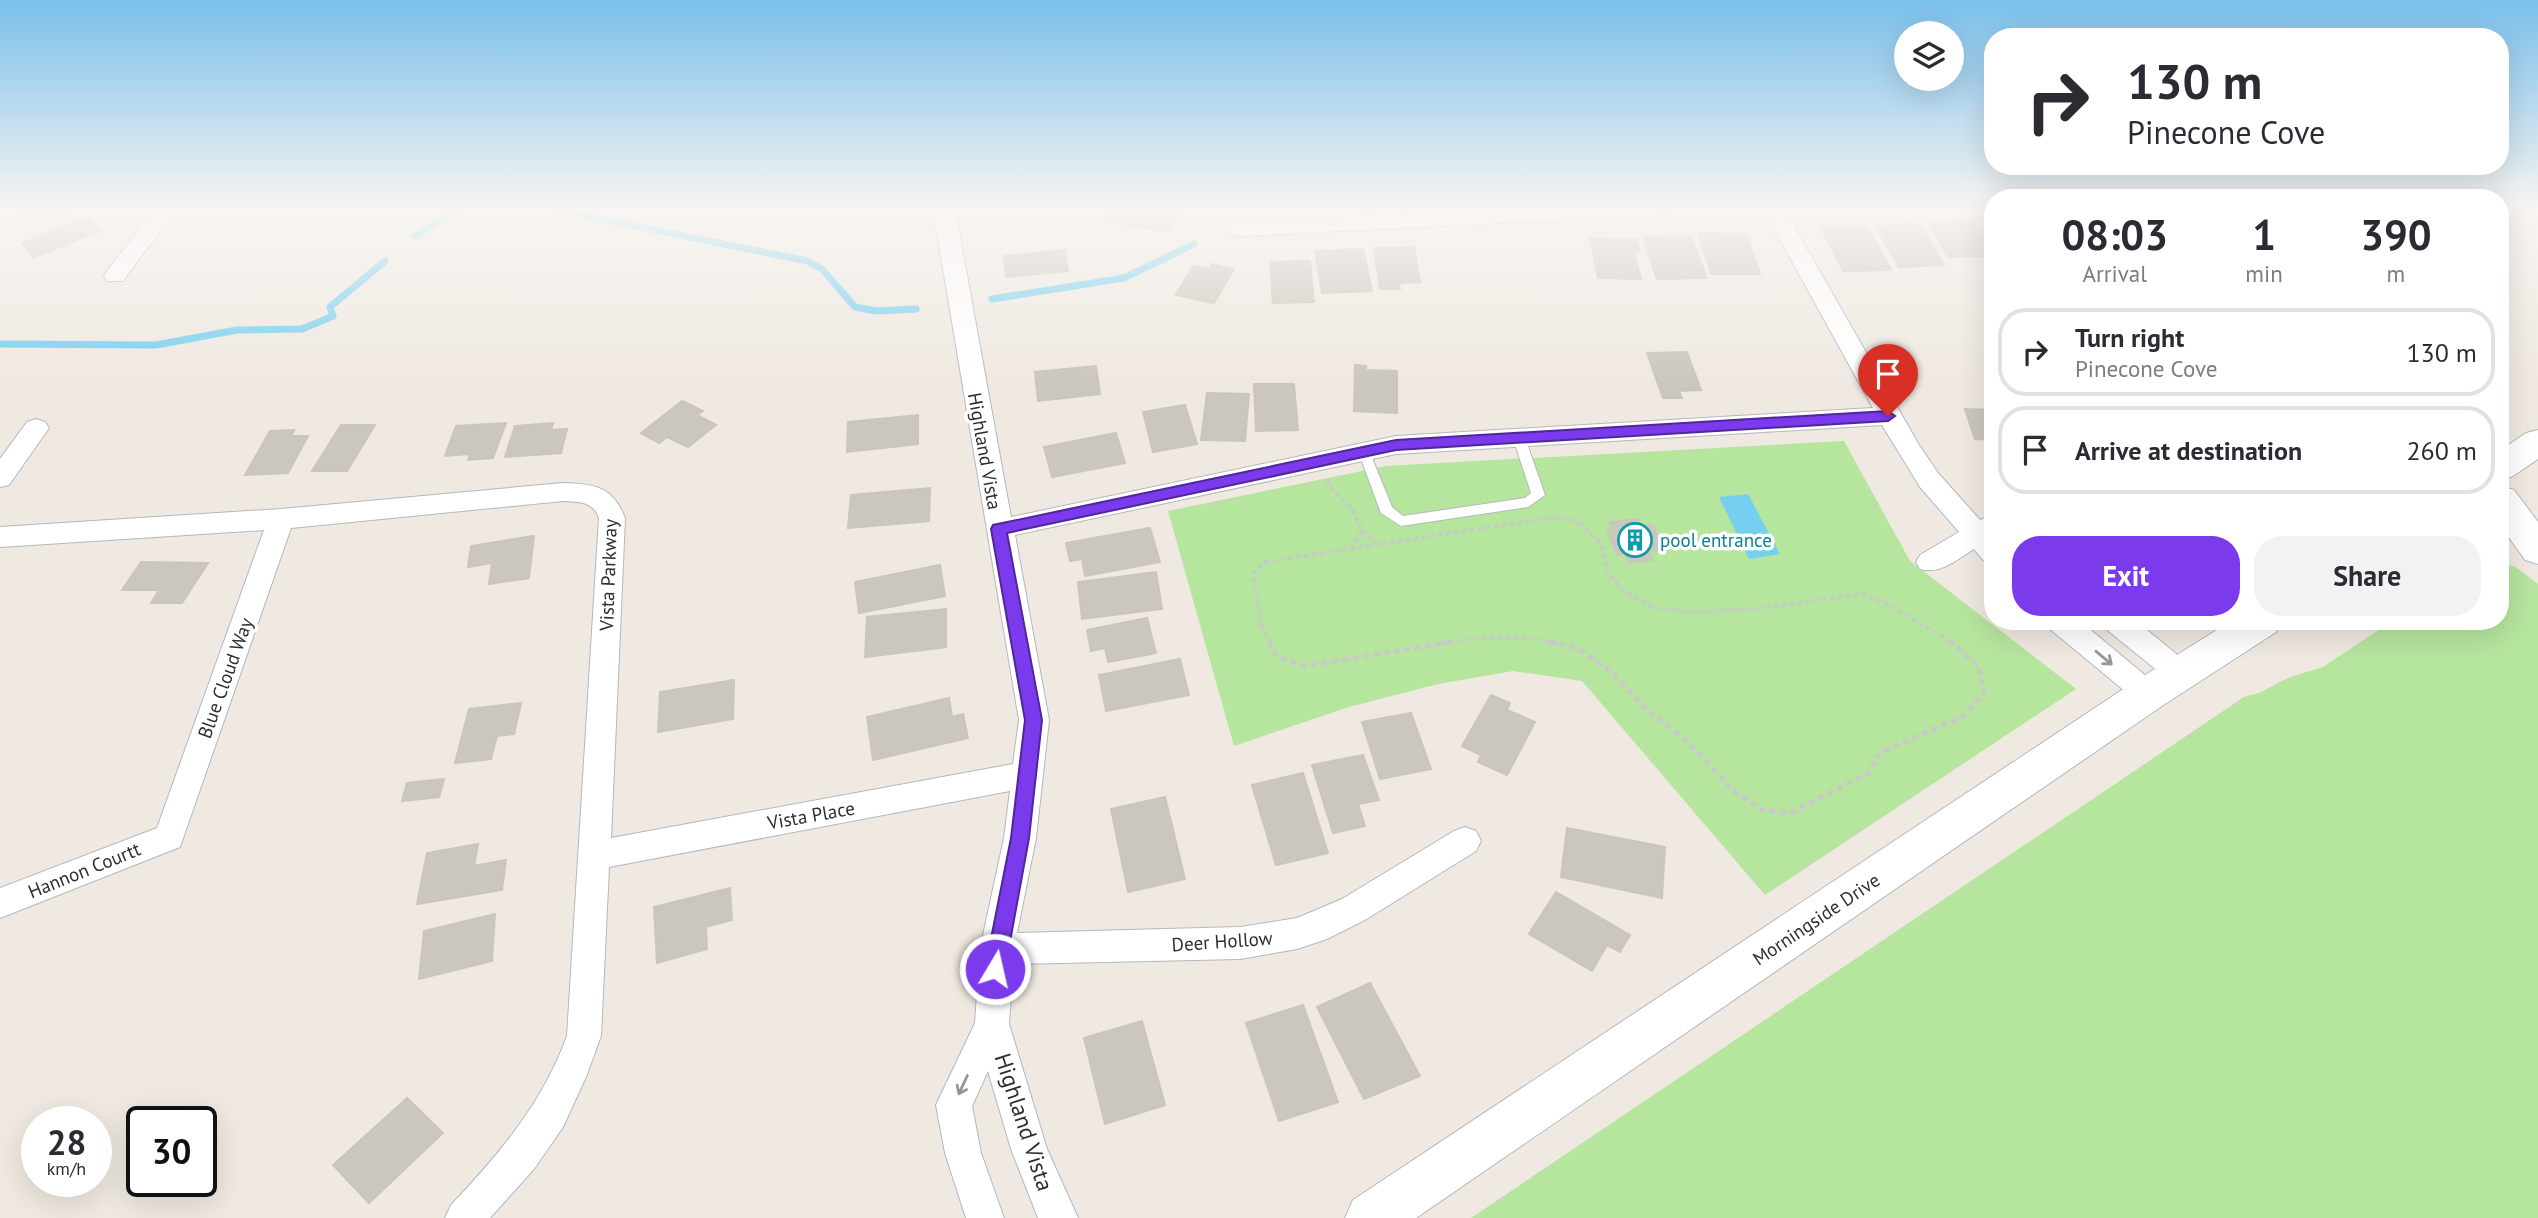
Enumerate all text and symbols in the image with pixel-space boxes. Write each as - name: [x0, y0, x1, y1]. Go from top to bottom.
- map controls: [1894, 21, 1964, 91]
- button: layers: [1894, 21, 1964, 91]
- text: 130 m: [2127, 49, 2262, 113]
- icon: right: [2012, 56, 2103, 147]
- text: Pinecone Cove: [2127, 111, 2325, 153]
- text: 08:03: [2061, 207, 2168, 262]
- text: 1: [2252, 207, 2276, 262]
- text: 390: [2360, 207, 2432, 262]
- text: Arrival: [2082, 259, 2147, 288]
- text: min: [2245, 259, 2283, 288]
- text: m: [2387, 259, 2405, 288]
- text: Turn right: [2075, 321, 2184, 354]
- icon: right: [2016, 333, 2054, 371]
- text: 130 m: [2406, 336, 2477, 369]
- pin: [1858, 344, 1918, 416]
- text: Pinecone Cove: [2075, 354, 2218, 383]
- icon: arrive: [1869, 355, 1907, 393]
- street label: Highland Vista: [963, 391, 1007, 511]
- icon: arrive: [2016, 431, 2054, 469]
- text: Arrive at destination: [2075, 434, 2302, 467]
- text: 260 m: [2406, 434, 2477, 467]
- street label: Vista Parkway: [594, 518, 622, 632]
- building icon: pool entrance: [1616, 521, 1654, 559]
- place label: pool entrance: [1660, 528, 1772, 552]
- button: Exit: [2012, 536, 2240, 616]
- button: Share: [2254, 536, 2481, 616]
- street label: Blue Cloud Way: [192, 614, 258, 742]
- one-way arrow: [2095, 650, 2113, 666]
- street label: Vista Place: [764, 796, 857, 835]
- street label: Hannon Courtt: [24, 836, 144, 903]
- street label: Morningside Drive: [1748, 868, 1884, 970]
- street label: Deer Hollow: [1171, 926, 1273, 956]
- position arrow: [958, 932, 1032, 1006]
- street label: Highland Vista: [989, 1049, 1060, 1194]
- one-way arrow: [956, 1074, 969, 1096]
- speed limit sign: 30: [126, 1106, 217, 1197]
- text: 28: [47, 1119, 86, 1165]
- text: km/h: [47, 1157, 86, 1180]

